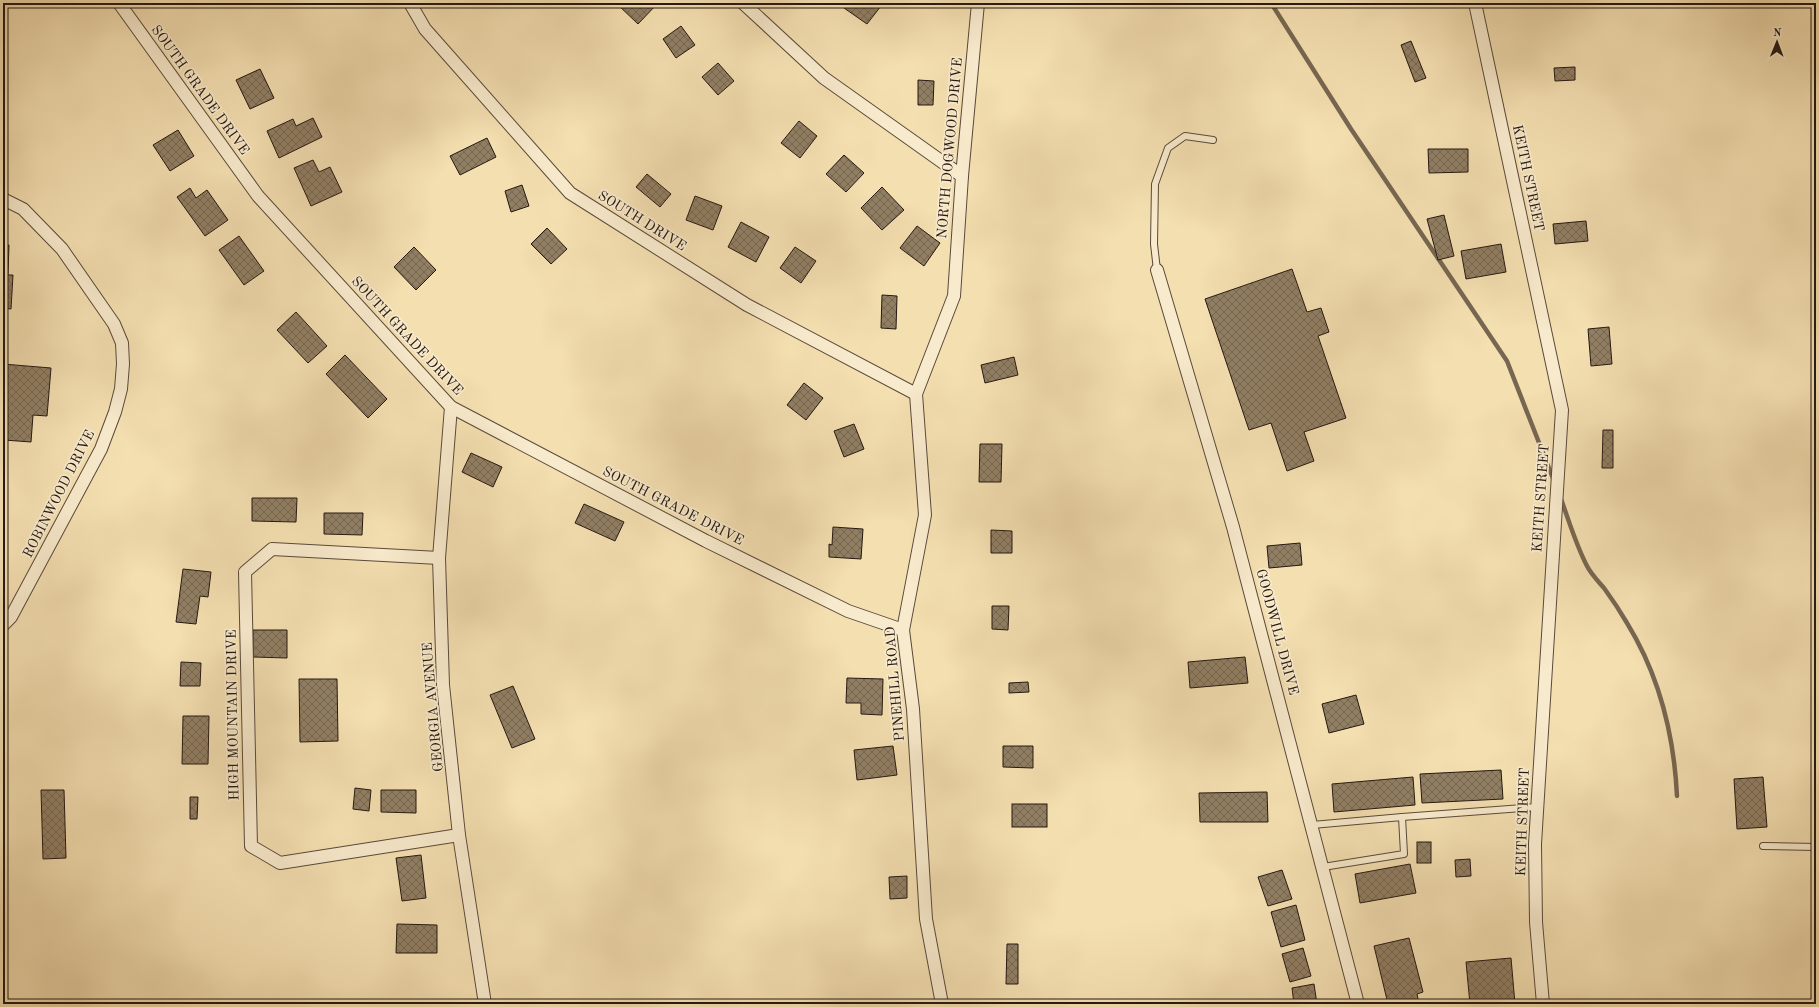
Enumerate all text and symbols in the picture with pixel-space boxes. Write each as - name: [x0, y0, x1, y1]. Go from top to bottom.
- north arrow: [1757, 22, 1797, 62]
- street label: SOUTH GRADE DRIVE: [148, 23, 252, 157]
- text: N: [1773, 28, 1782, 39]
- street label: NORTH DOGWOOD DRIVE: [935, 57, 965, 239]
- street label: KEITH STREET: [1510, 123, 1546, 233]
- street label: SOUTH DRIVE: [596, 188, 688, 254]
- street label: SOUTH GRADE DRIVE: [349, 274, 465, 398]
- street label: ROBINWOOD DRIVE: [21, 428, 97, 560]
- street label: KEITH STREET: [1530, 443, 1552, 553]
- street label: SOUTH GRADE DRIVE: [600, 464, 746, 548]
- street label: GOODWILL DRIVE: [1253, 567, 1301, 697]
- street label: PINEHILL ROAD: [883, 626, 907, 742]
- street label: HIGH MOUNTAIN DRIVE: [225, 629, 241, 801]
- street label: GEORGIA AVENUE: [420, 642, 446, 772]
- street label: KEITH STREET: [1514, 767, 1532, 877]

